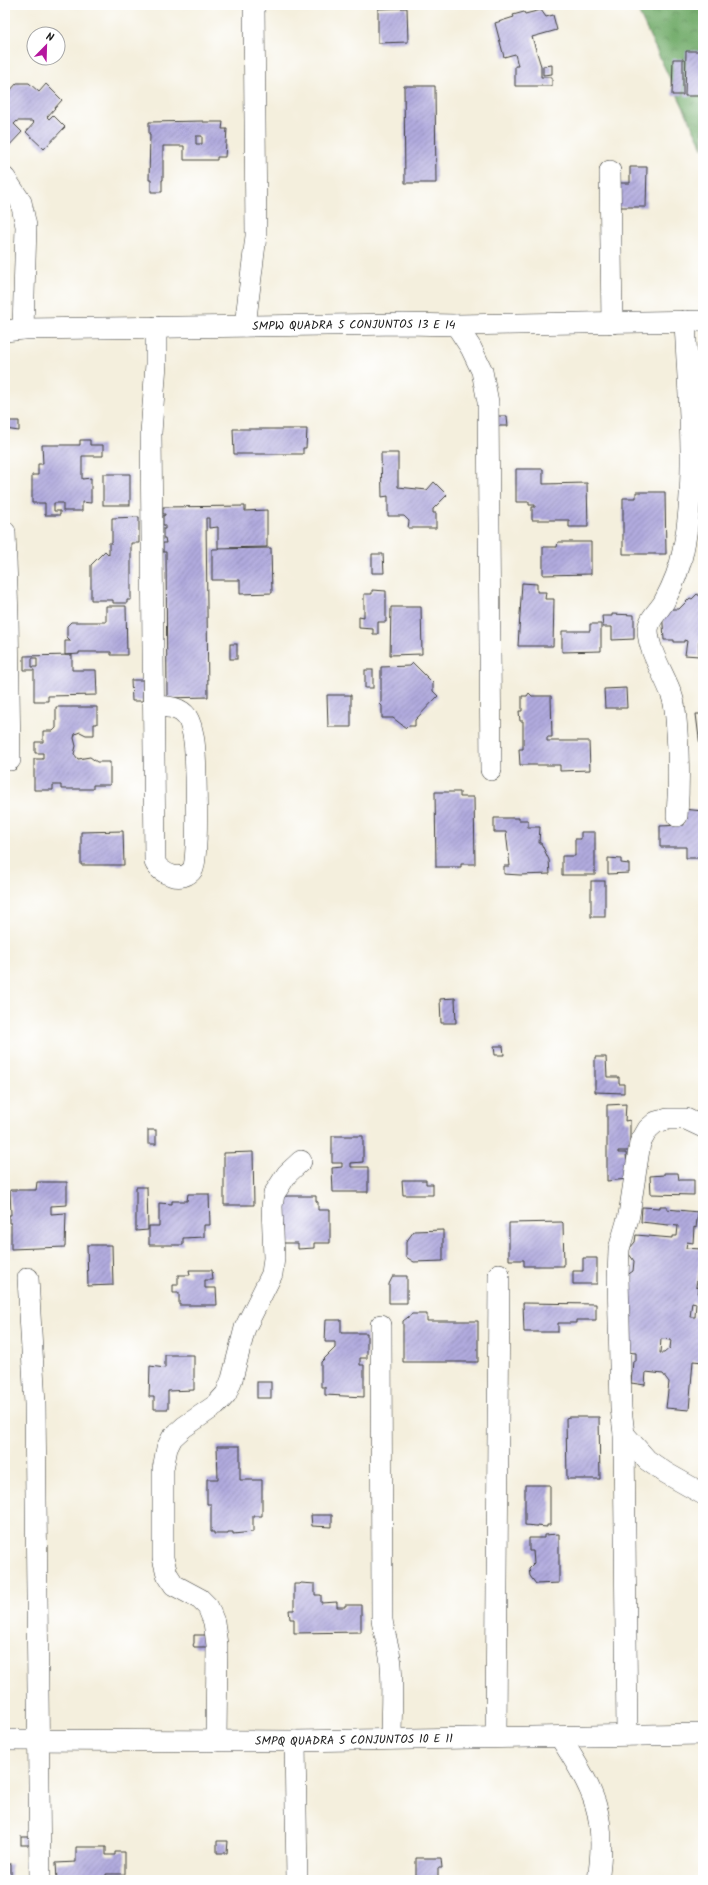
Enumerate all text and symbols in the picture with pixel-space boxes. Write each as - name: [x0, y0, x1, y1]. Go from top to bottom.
- north arrow: [26, 26, 66, 66]
- text: N: [43, 28, 56, 47]
- street label: SMPW QUADRA 5 CONJUNTOS 13 E 14: [252, 314, 456, 335]
- street label: SMPQ QUADRA 5 CONJUNTOS 10 E 11: [255, 1729, 453, 1751]

